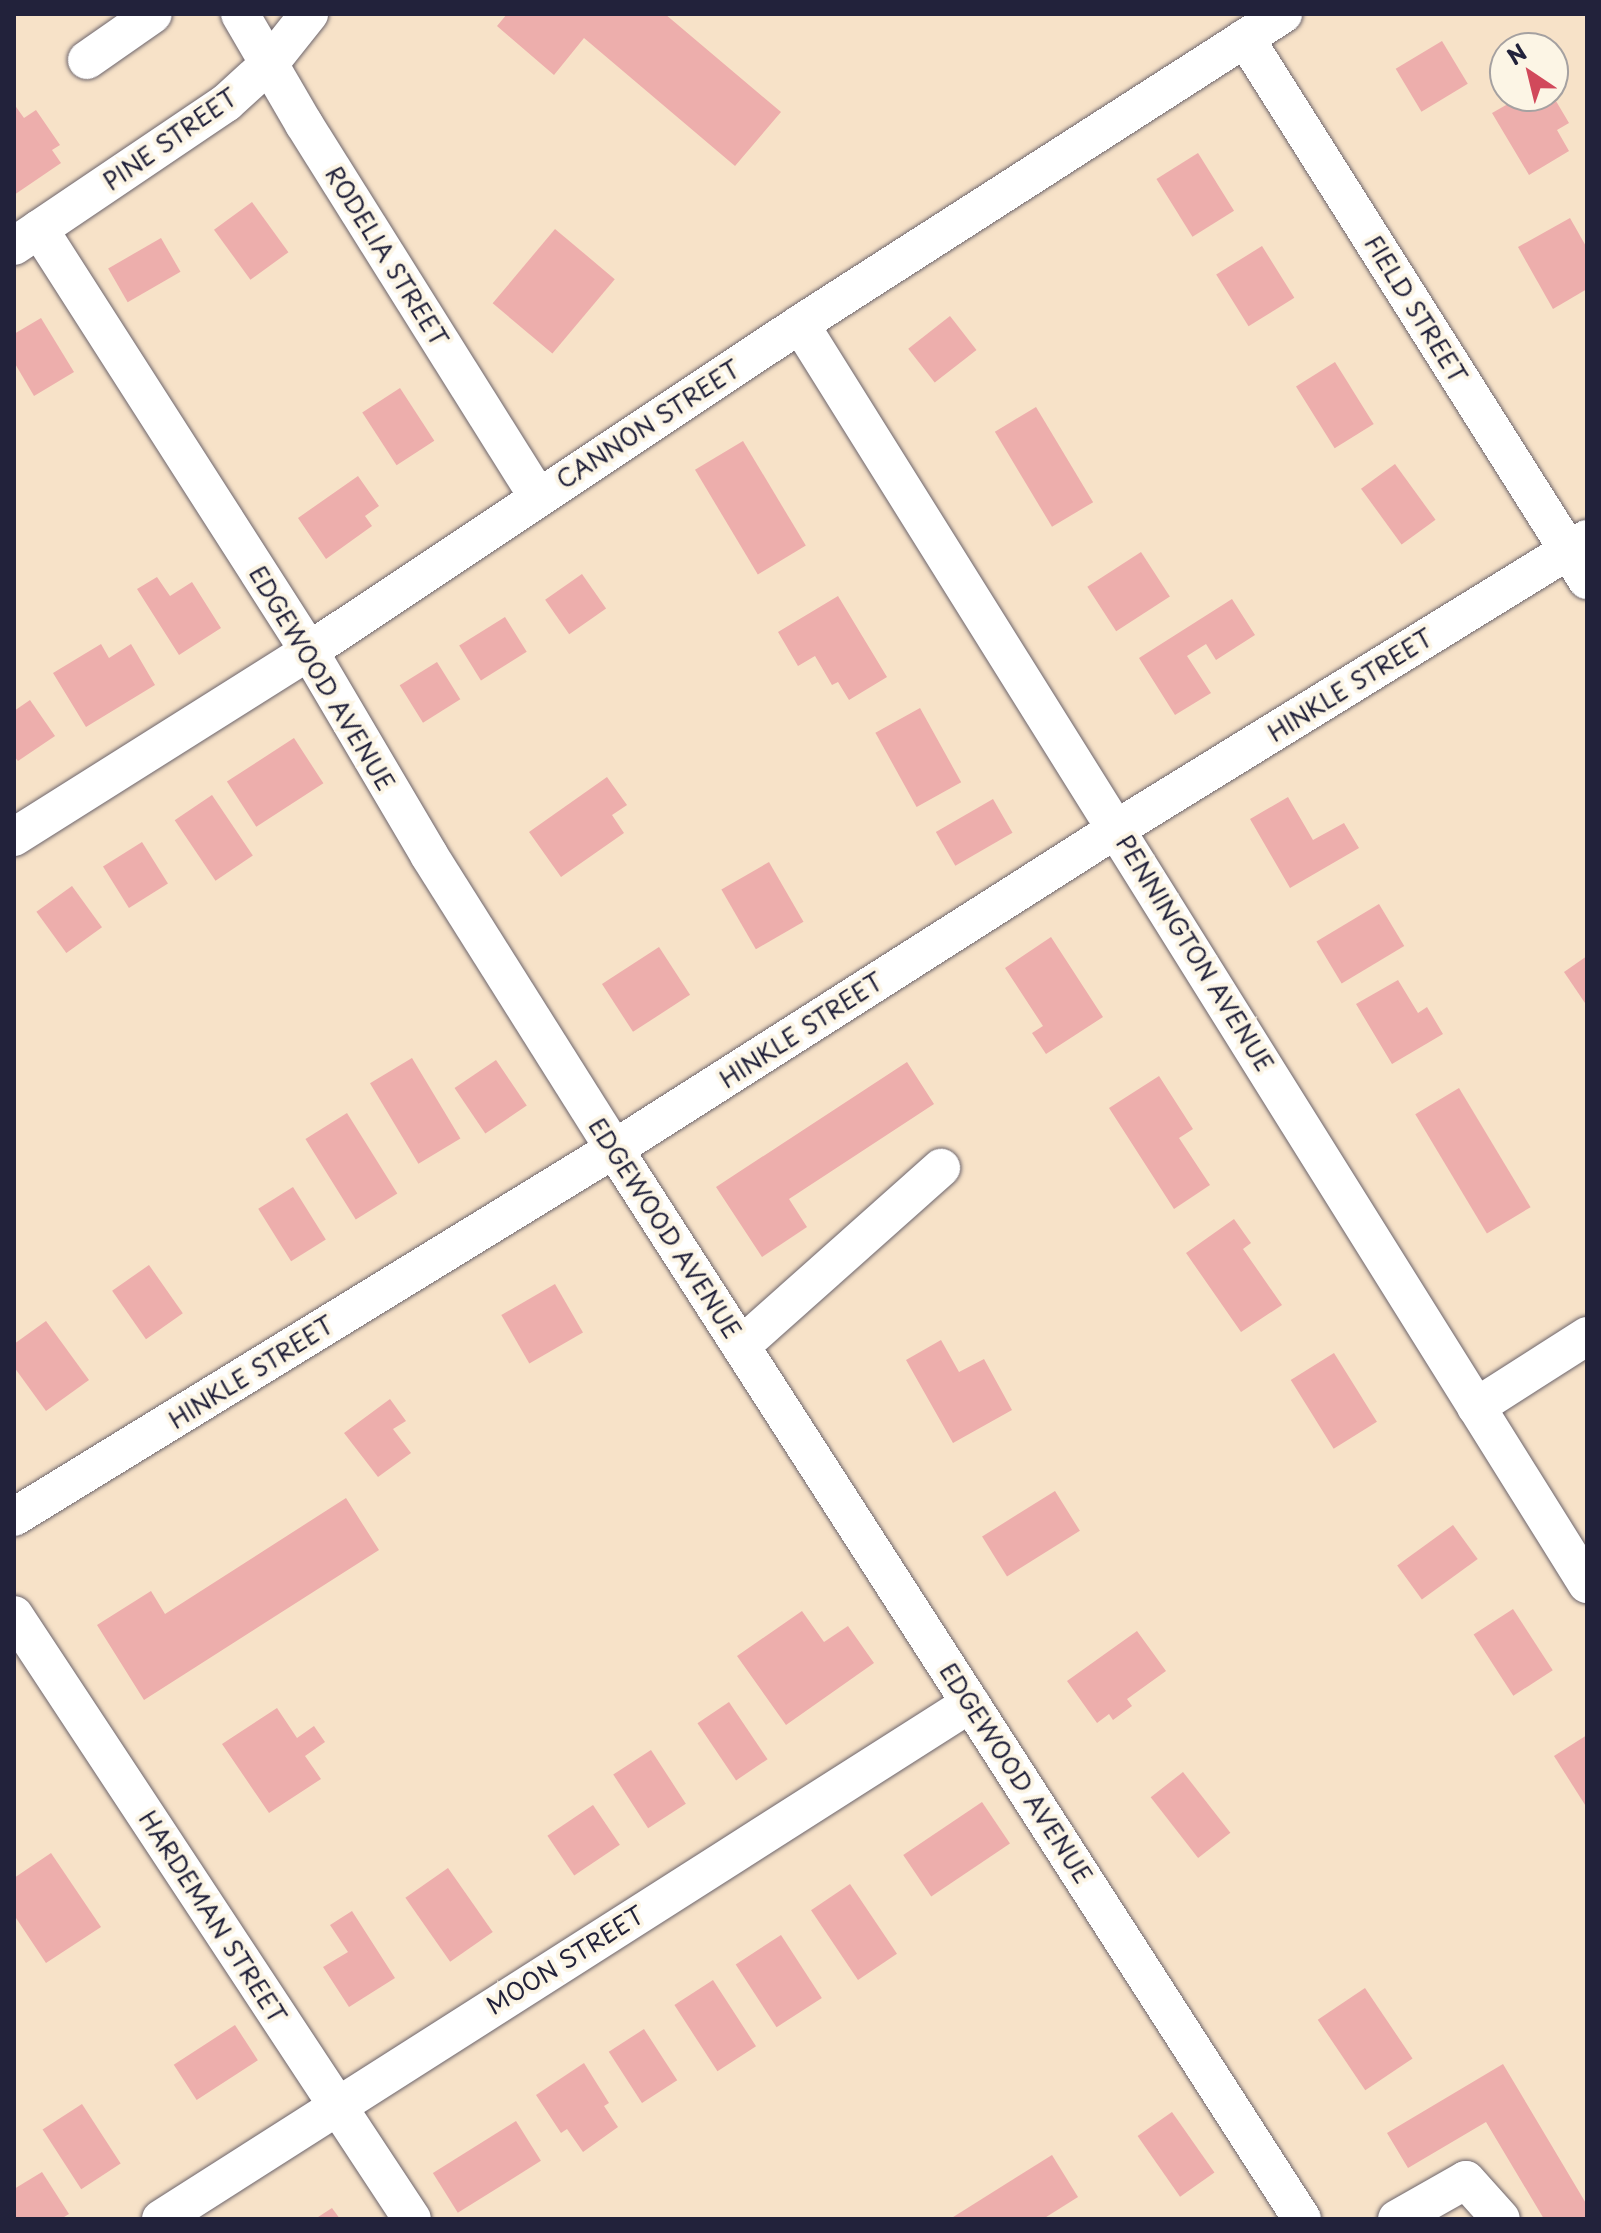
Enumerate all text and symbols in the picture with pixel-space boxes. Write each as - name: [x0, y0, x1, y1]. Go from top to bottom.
- north arrow: [1489, 32, 1569, 112]
- text: N: [1499, 35, 1533, 72]
- street label: PINE STREET: [97, 82, 243, 196]
- street label: RODELIA STREET: [319, 159, 455, 353]
- street label: FIELD STREET: [1359, 229, 1473, 389]
- street label: CANNON STREET: [550, 354, 746, 494]
- street label: EDGEWOOD AVENUE: [243, 560, 401, 796]
- street label: HINKLE STREET: [1261, 622, 1439, 748]
- street label: PENNINGTON AVENUE: [1110, 828, 1280, 1078]
- street label: HINKLE STREET: [712, 966, 890, 1094]
- street label: EDGEWOOD AVENUE: [583, 1112, 747, 1344]
- street label: HINKLE STREET: [162, 1309, 340, 1435]
- street label: EDGEWOOD AVENUE: [934, 1657, 1098, 1889]
- street label: HARDEMAN STREET: [134, 1806, 292, 2028]
- street label: MOON STREET: [480, 1899, 650, 2021]

